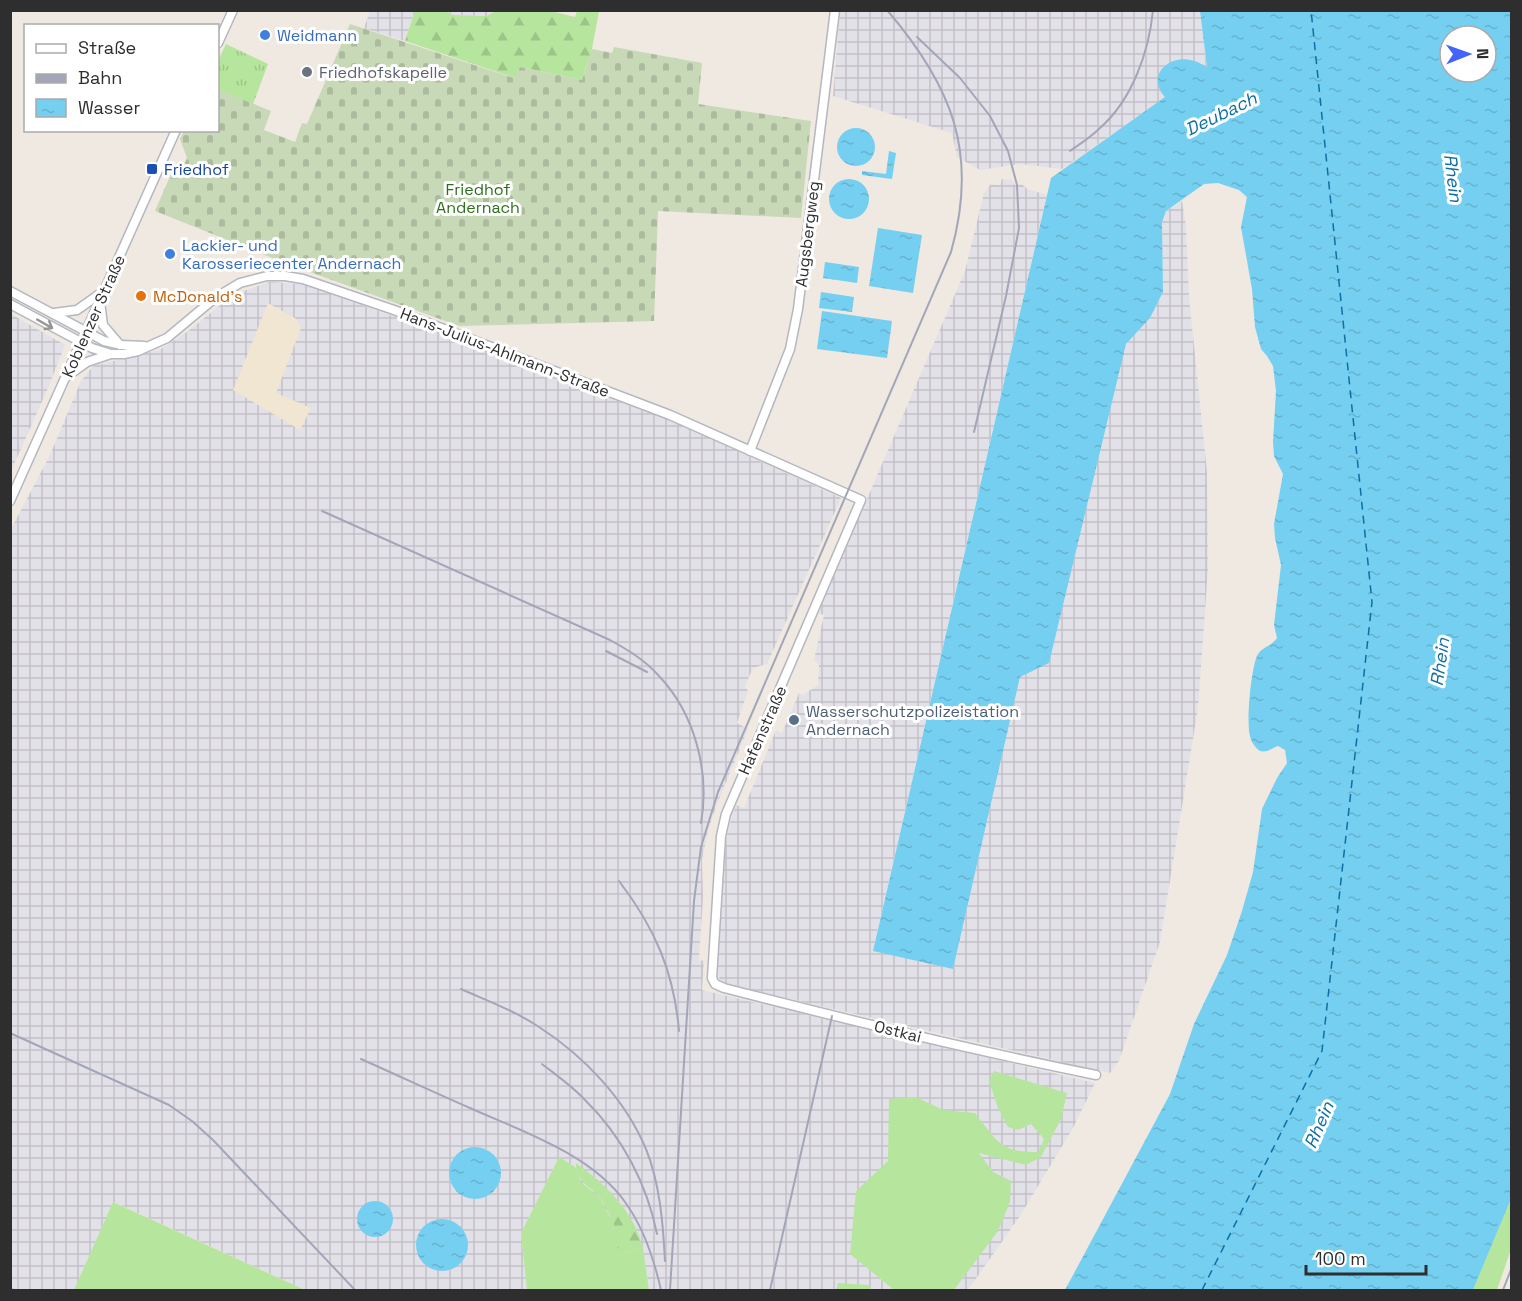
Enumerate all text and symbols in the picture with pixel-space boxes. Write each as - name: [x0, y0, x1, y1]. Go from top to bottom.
- legend: [24, 24, 219, 132]
- north arrow: [1438, 24, 1498, 84]
- place label: Weidmann: [277, 25, 357, 46]
- marker: Weidmann: [258, 28, 272, 42]
- text: Straße: [78, 36, 136, 59]
- text: N: [1472, 48, 1493, 59]
- place label: Friedhofskapelle: [319, 62, 447, 83]
- marker: Friedhofskapelle: [300, 65, 314, 79]
- text: Bahn: [78, 66, 122, 89]
- water label: Deubach: [1181, 86, 1261, 141]
- text: Wasser: [78, 96, 140, 119]
- water label: Rhein: [1439, 152, 1468, 204]
- place label: Friedhof: [164, 159, 229, 180]
- marker: Friedhof: [145, 162, 159, 176]
- park label: Friedhof Andernach: [436, 179, 520, 218]
- street label: Augsbergweg: [791, 180, 824, 288]
- place label: Lackier- und Karosseriecenter Andernach: [182, 235, 401, 274]
- marker: Lackier- und Karosseriecenter Andernach: [163, 247, 177, 261]
- street label: Koblenzer Straße: [57, 252, 130, 381]
- place label: McDonald's: [153, 286, 243, 307]
- marker: McDonald's: [134, 289, 148, 303]
- street label: Hans-Julius-Ahlmann-Straße: [397, 303, 612, 402]
- one-way arrow: [36, 319, 54, 330]
- water label: Rhein: [1425, 635, 1454, 688]
- street label: Hafenstraße: [733, 682, 791, 778]
- place label: Wasserschutzpolizeistation Andernach: [806, 701, 1019, 740]
- marker: Wasserschutzpolizeistation Andernach: [787, 713, 801, 727]
- street label: Ostkai: [872, 1016, 924, 1047]
- water label: Rhein: [1298, 1097, 1339, 1152]
- scale bar: [1306, 1238, 1426, 1276]
- text: 100 m: [1315, 1247, 1366, 1270]

